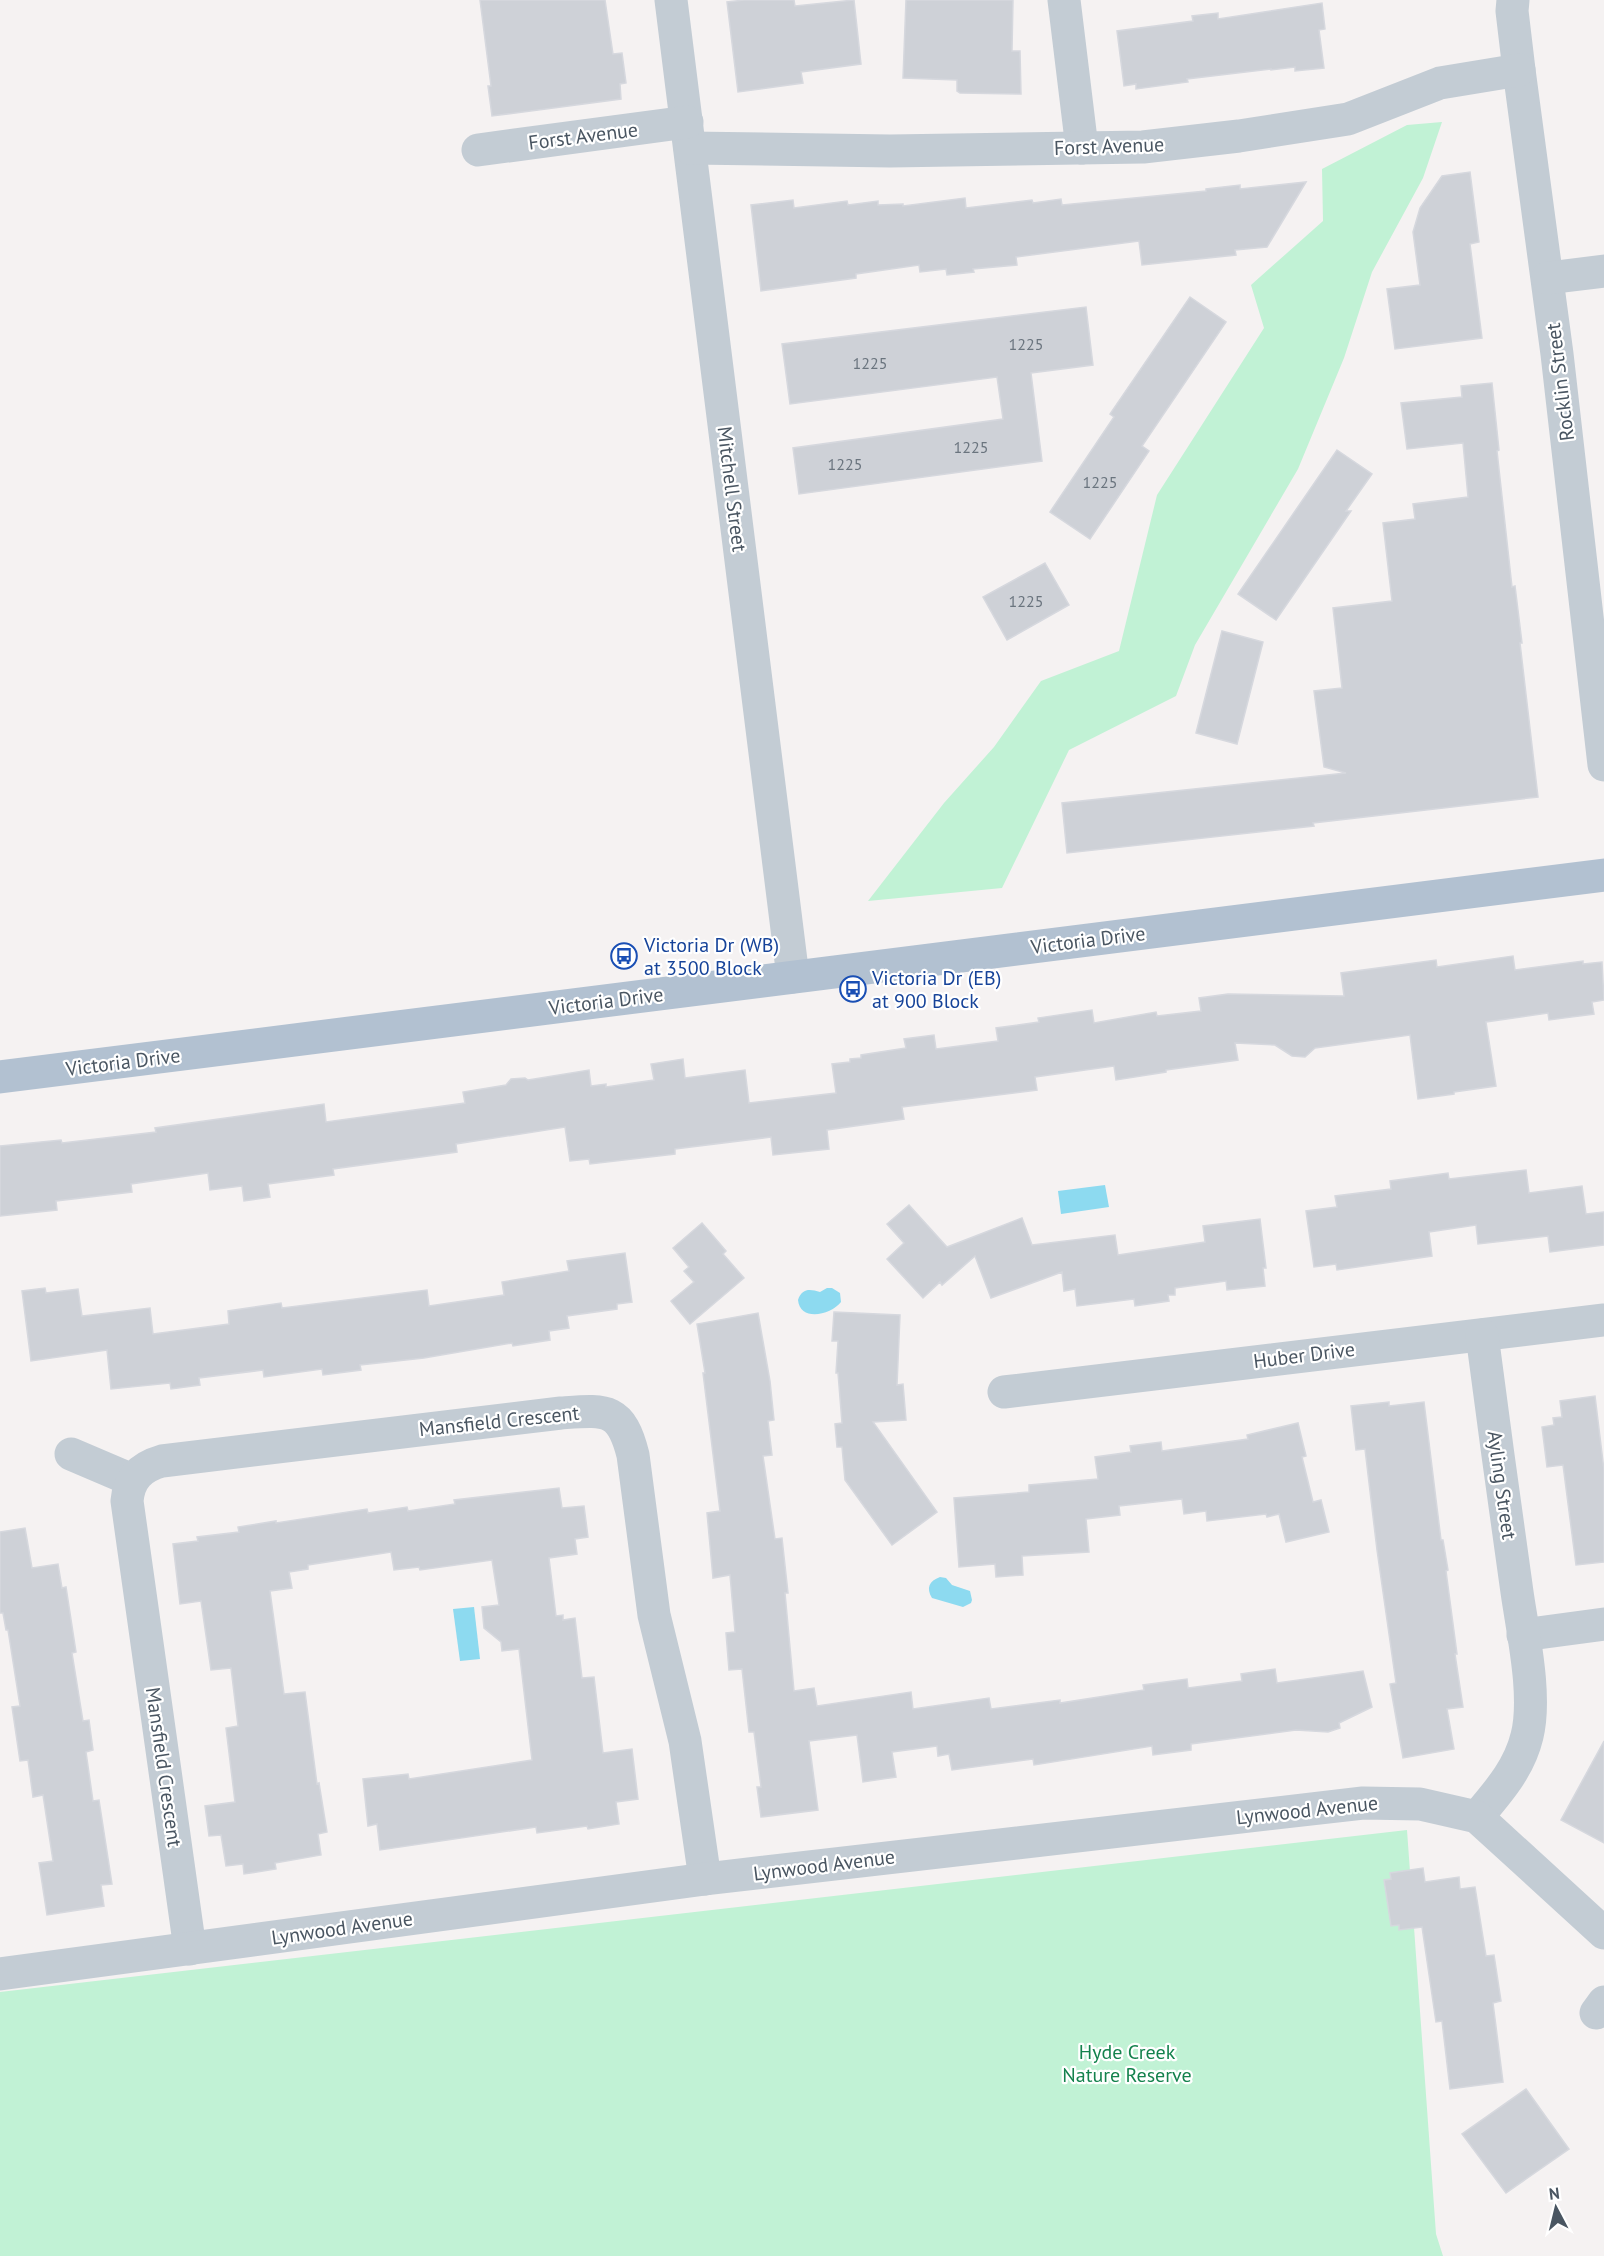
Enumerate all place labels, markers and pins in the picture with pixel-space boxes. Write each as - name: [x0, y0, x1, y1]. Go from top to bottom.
- place label: Victoria Dr (WB) at 3500 Block: [643, 932, 779, 981]
- bus stop icon: Victoria Dr (WB) at 3500 Block: [609, 941, 639, 971]
- place label: Victoria Dr (EB) at 900 Block: [871, 965, 1001, 1014]
- bus stop icon: Victoria Dr (EB) at 900 Block: [838, 974, 868, 1004]

